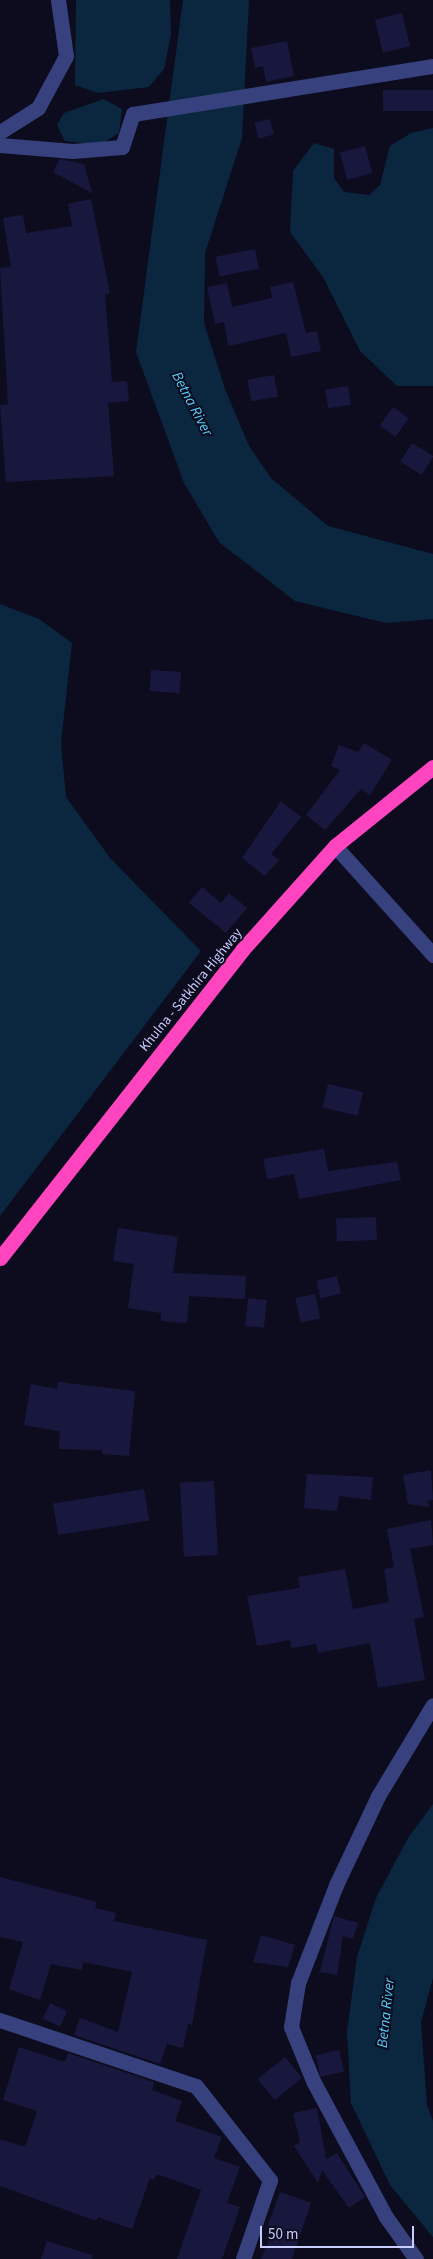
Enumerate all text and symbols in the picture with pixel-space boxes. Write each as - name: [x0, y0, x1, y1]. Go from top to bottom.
- water label: Betna River: [168, 369, 216, 439]
- street label: Khulna - Satkhira Highway: [136, 925, 246, 1055]
- water label: Betna River: [373, 1977, 399, 2049]
- scale bar: [263, 2216, 417, 2248]
- text: 50 m: [268, 2224, 298, 2245]

